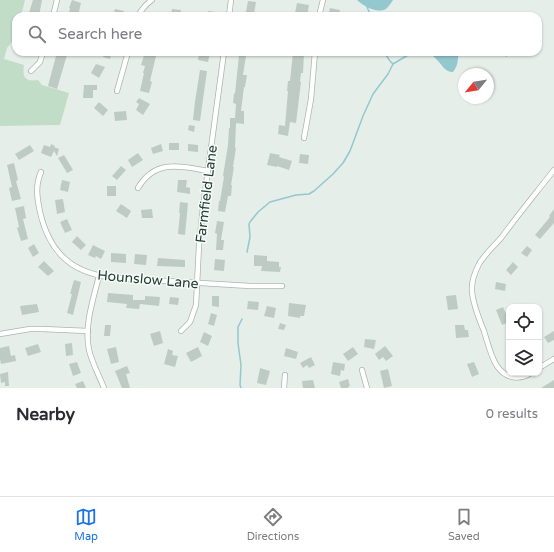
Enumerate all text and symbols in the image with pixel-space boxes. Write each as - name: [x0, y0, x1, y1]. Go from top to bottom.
- search box: [12, 12, 542, 56]
- icon: search: [26, 23, 48, 45]
- text: Search here: [58, 25, 142, 43]
- north arrow: [458, 68, 494, 104]
- street label: Farmfield Lane: [192, 144, 221, 244]
- street label: Hounslow Lane: [97, 267, 199, 292]
- map controls: [506, 304, 542, 376]
- button: locate: [506, 304, 542, 340]
- button: layers: [506, 340, 542, 376]
- text: Nearby: [16, 404, 75, 425]
- text: 0 results: [486, 406, 538, 422]
- tab: Map: [74, 506, 98, 543]
- tab: Directions: [247, 506, 299, 543]
- tab: Saved: [448, 506, 480, 543]

